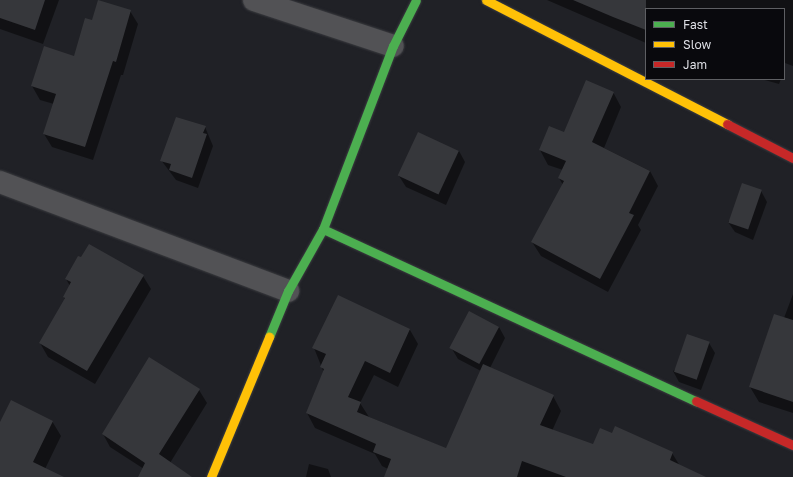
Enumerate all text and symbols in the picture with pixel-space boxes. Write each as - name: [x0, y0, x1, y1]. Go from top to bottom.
- legend: [645, 8, 785, 80]
- text: Fast: [683, 17, 708, 32]
- text: Slow: [683, 37, 711, 52]
- text: Jam: [683, 57, 707, 72]

